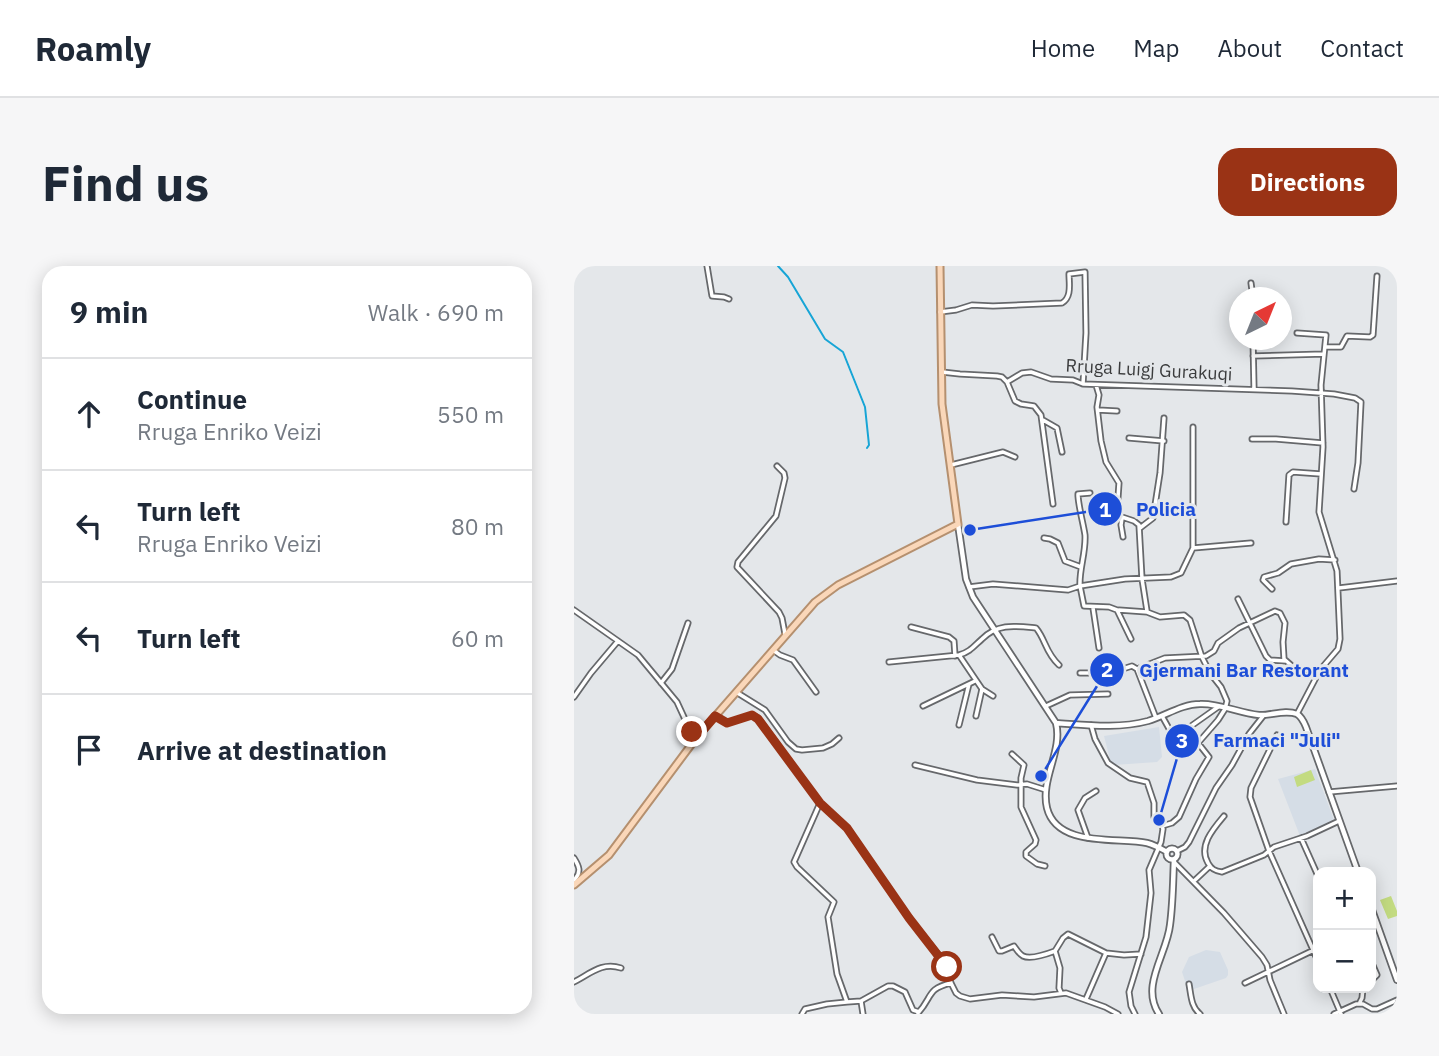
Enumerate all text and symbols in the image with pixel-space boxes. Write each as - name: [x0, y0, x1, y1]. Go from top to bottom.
- text: Roamly: [35, 27, 151, 70]
- text: Home: [1031, 32, 1095, 64]
- text: Map: [1133, 32, 1179, 64]
- text: About: [1217, 32, 1282, 64]
- text: Contact: [1320, 32, 1404, 64]
- button: Directions: [1218, 148, 1397, 216]
- text: Find us: [42, 151, 209, 214]
- north arrow: [1229, 287, 1292, 350]
- text: 9 min: [70, 292, 148, 331]
- text: Walk · 690 m: [368, 297, 504, 327]
- street label: Rruga Luigj Gurakuqi: [1065, 354, 1233, 385]
- text: Continue: [137, 382, 247, 416]
- icon: ahead: [70, 395, 108, 433]
- text: 550 m: [437, 399, 504, 429]
- text: Rruga Enriko Veizi: [137, 416, 322, 446]
- callout: Policia: [1087, 489, 1210, 529]
- text: Turn left: [137, 494, 240, 528]
- text: 1: [1099, 495, 1112, 523]
- text: Policia: [1136, 497, 1196, 521]
- icon: left: [70, 507, 108, 545]
- text: 80 m: [451, 511, 504, 541]
- text: Rruga Enriko Veizi: [137, 528, 322, 558]
- icon: left: [70, 619, 108, 657]
- text: Turn left: [137, 621, 240, 655]
- text: 60 m: [451, 623, 504, 653]
- callout: Gjermani Bar Restorant: [1090, 650, 1362, 690]
- text: 2: [1101, 655, 1113, 683]
- text: Gjermani Bar Restorant: [1139, 658, 1349, 682]
- route end: [676, 716, 707, 747]
- callout: Farmaci "Juli": [1164, 721, 1355, 761]
- text: 3: [1176, 726, 1188, 754]
- text: Farmaci "Juli": [1213, 728, 1341, 752]
- icon: arrive: [70, 731, 108, 769]
- text: Arrive at destination: [137, 733, 387, 767]
- map controls: [1313, 867, 1376, 993]
- button: +: [1313, 867, 1376, 930]
- button: −: [1313, 930, 1376, 993]
- route start: [931, 951, 962, 982]

